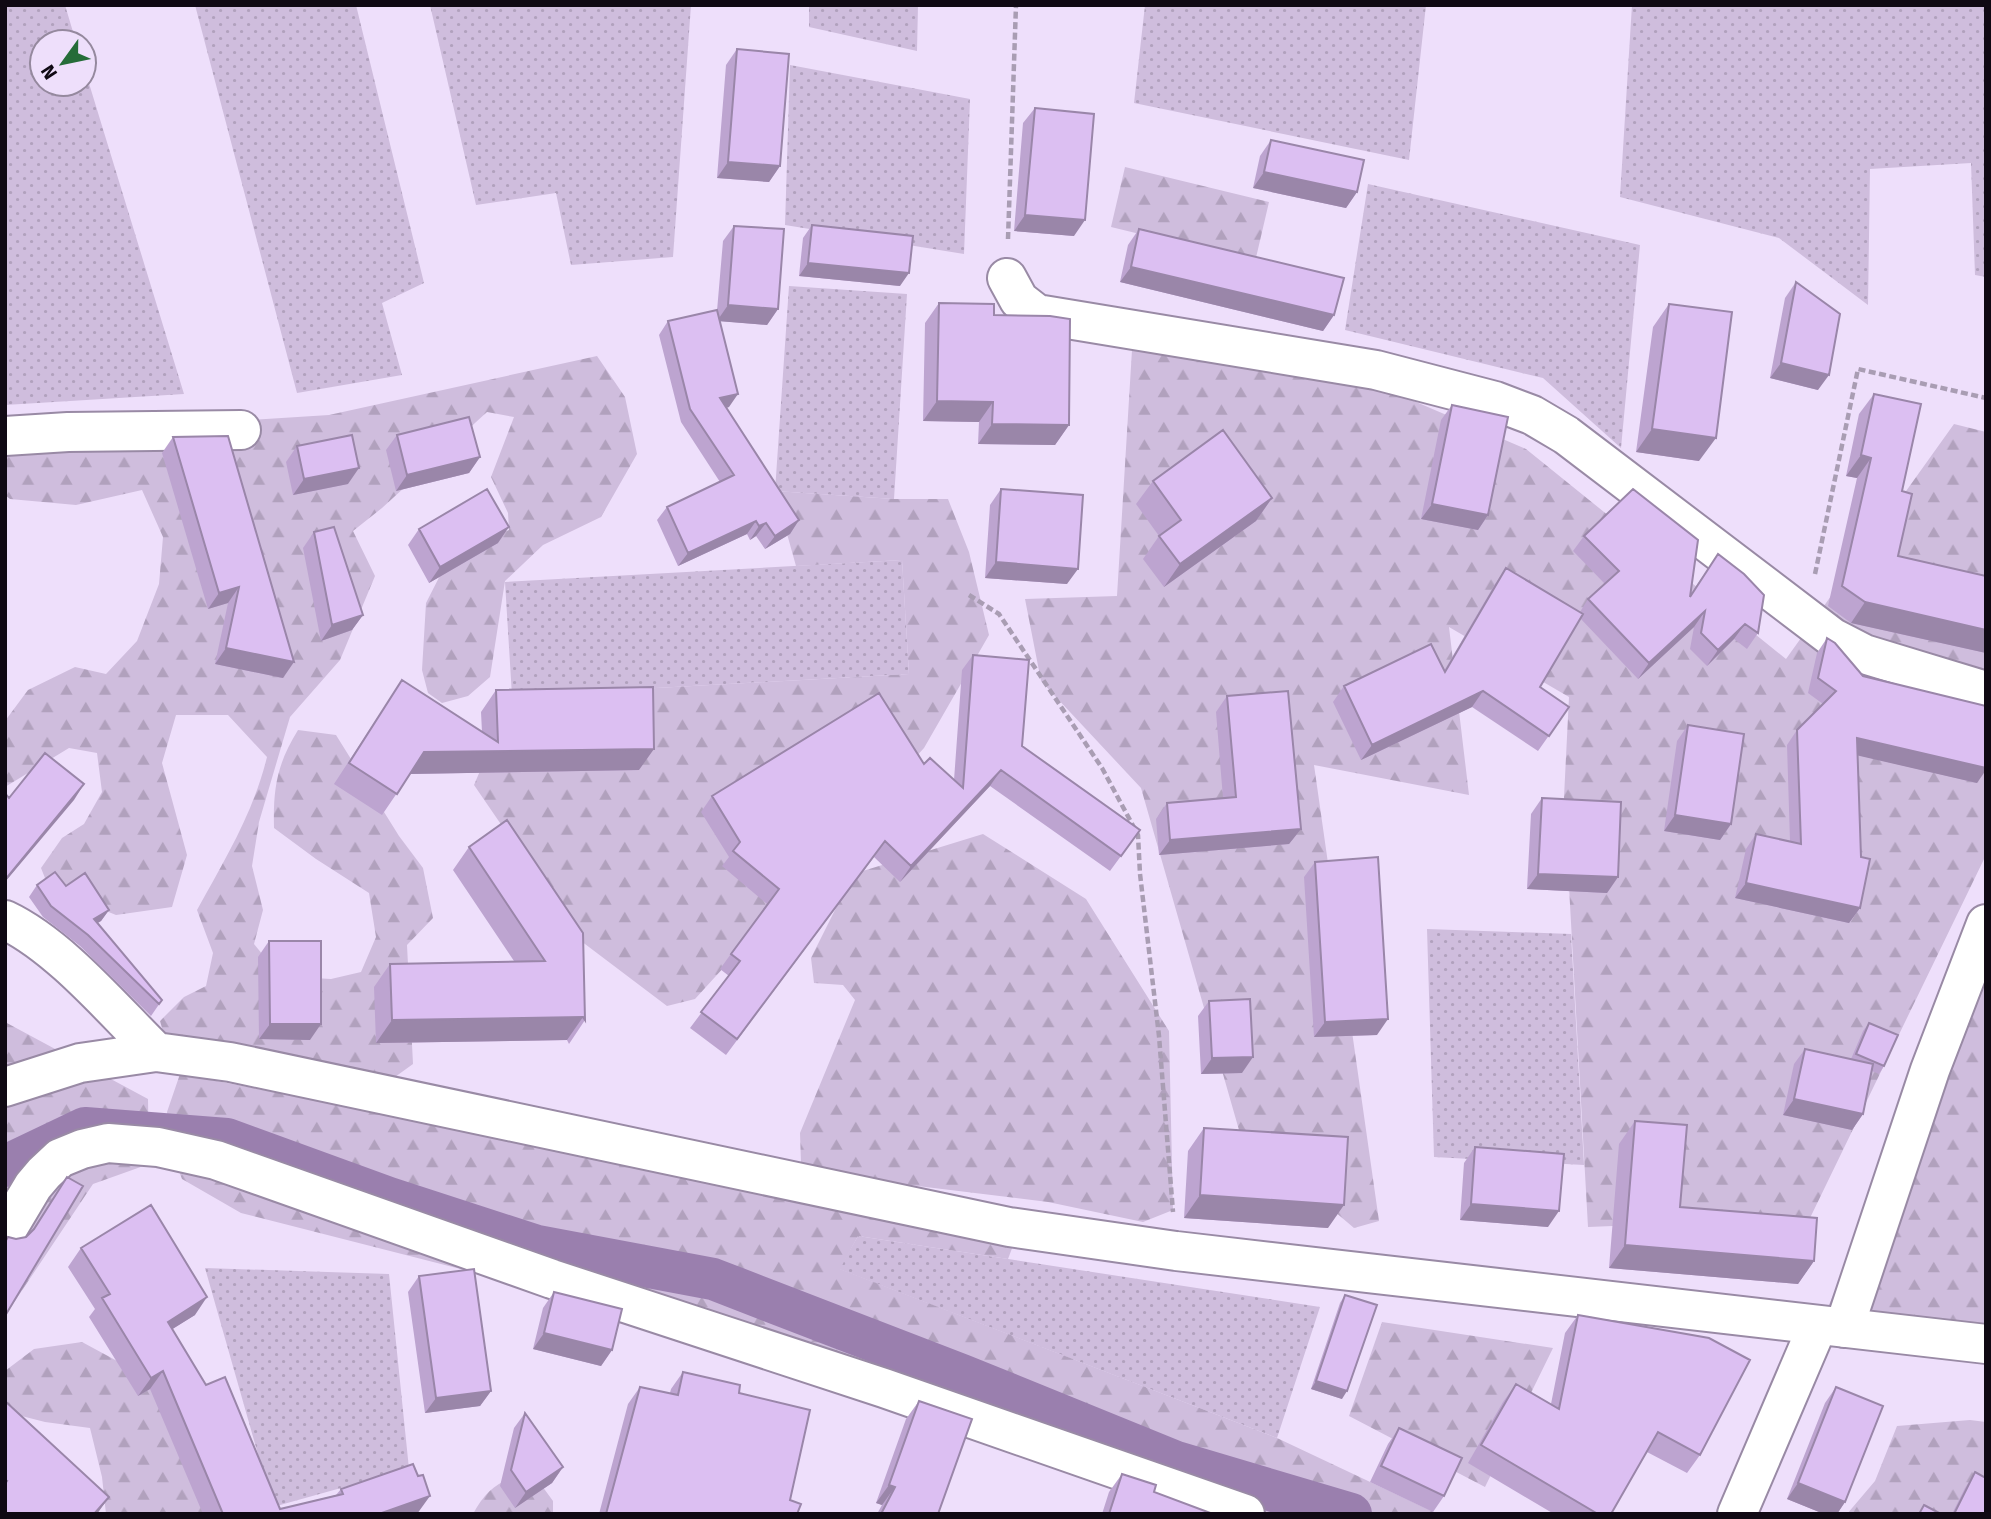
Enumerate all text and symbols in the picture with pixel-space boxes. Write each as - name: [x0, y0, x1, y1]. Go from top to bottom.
- north arrow: [28, 28, 98, 98]
- text: N: [36, 60, 62, 84]

